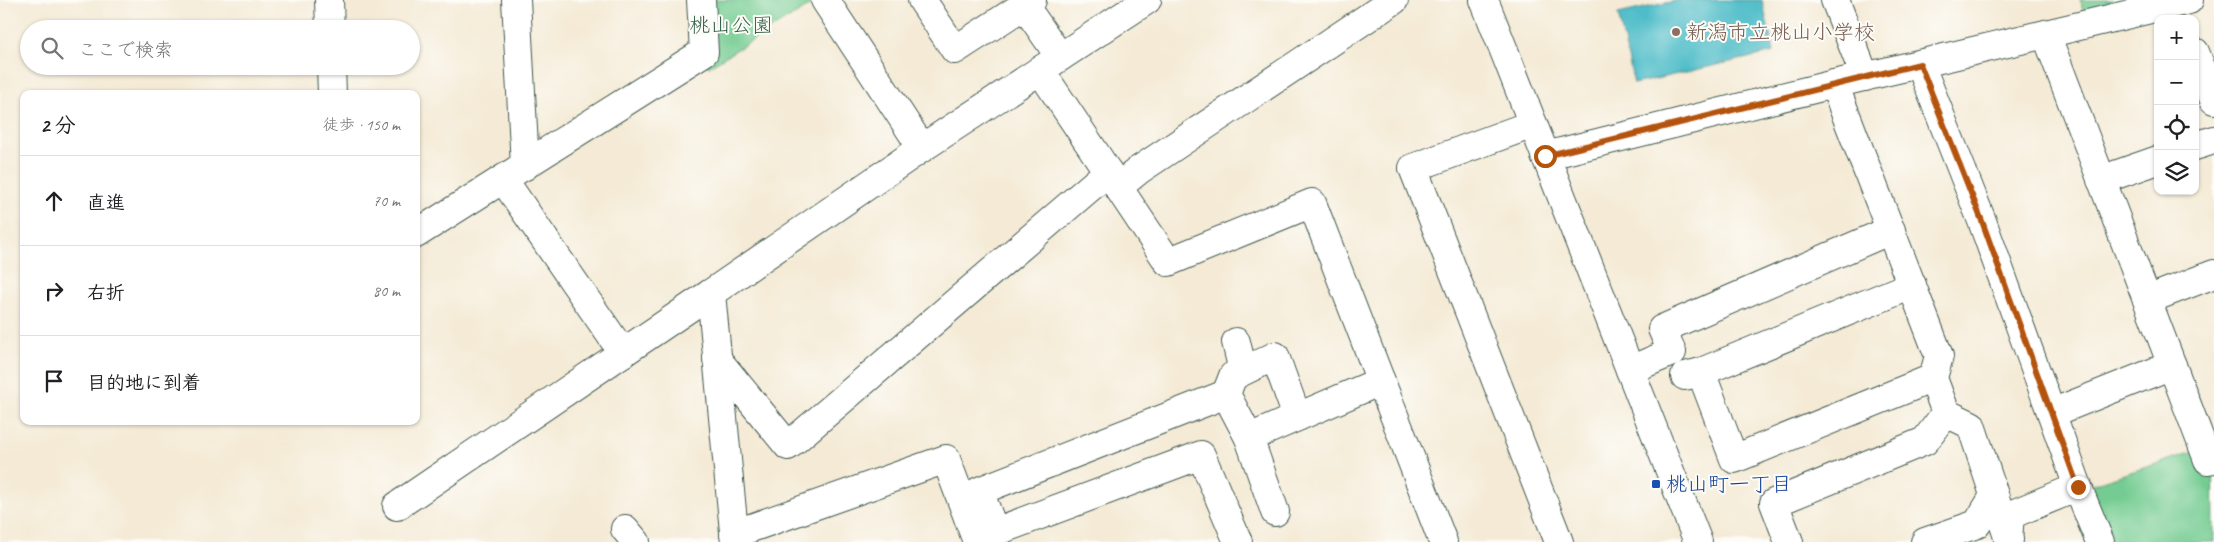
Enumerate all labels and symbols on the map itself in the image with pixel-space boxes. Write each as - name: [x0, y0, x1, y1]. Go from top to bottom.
- park label: 桃山公園: [689, 12, 773, 38]
- place label: 新潟市立桃山小学校: [1686, 19, 1875, 45]
- marker: 新潟市立桃山小学校: [1670, 26, 1682, 38]
- route start: [1534, 145, 1557, 168]
- place label: 桃山町一丁目: [1666, 471, 1792, 497]
- route end: [2067, 476, 2090, 499]
- marker: 桃山町一丁目: [1650, 478, 1662, 490]

